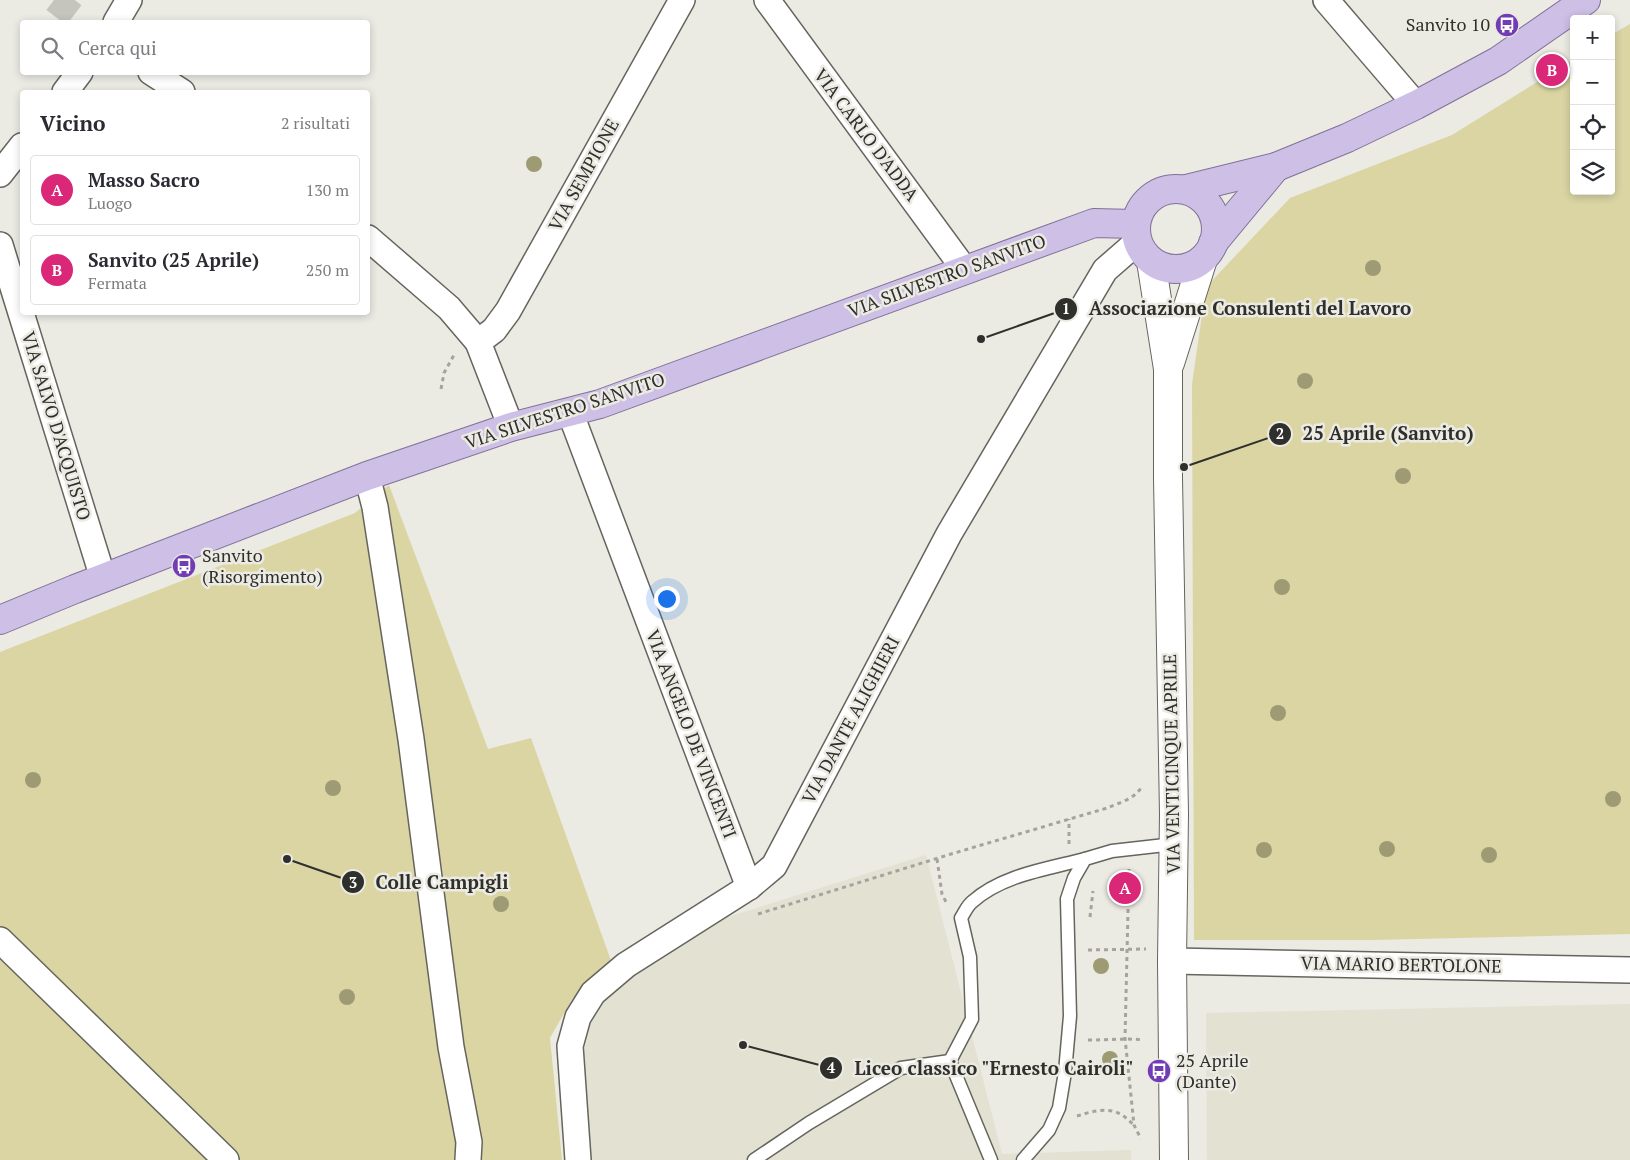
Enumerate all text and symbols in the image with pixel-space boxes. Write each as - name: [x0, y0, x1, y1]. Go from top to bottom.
- place label: Sanvito 10: [1406, 12, 1490, 36]
- bus stop icon: Sanvito 10: [1494, 12, 1520, 38]
- map controls: [1570, 15, 1615, 195]
- button: +: [1570, 15, 1615, 60]
- search box: [20, 20, 370, 75]
- icon: search: [38, 34, 66, 62]
- text: Cerca qui: [78, 35, 157, 60]
- pin: B: [1536, 51, 1568, 89]
- button: −: [1570, 60, 1615, 105]
- street label: VIA CARLO D'ADDA: [809, 63, 925, 206]
- button: locate: [1570, 105, 1615, 150]
- text: Vicino: [40, 109, 106, 137]
- text: 2 risultati: [281, 112, 350, 134]
- street label: VIA SEMPIONE: [542, 114, 624, 235]
- button: layers: [1570, 150, 1615, 195]
- text: Masso Sacro: [88, 167, 200, 192]
- text: A: [51, 179, 63, 201]
- text: 130 m: [306, 179, 349, 201]
- text: Luogo: [88, 192, 132, 214]
- street label: VIA SILVESTRO SANVITO: [844, 228, 1049, 322]
- text: Sanvito (25 Aprile): [88, 247, 259, 272]
- text: B: [52, 259, 62, 281]
- text: 250 m: [306, 259, 349, 281]
- text: Fermata: [88, 272, 147, 294]
- callout: Associazione Consulenti del Lavoro: [1054, 292, 1421, 326]
- text: Associazione Consulenti del Lavoro: [1089, 295, 1411, 320]
- text: 1: [1062, 298, 1070, 318]
- street label: VIA SALVO D'ACQUISTO: [17, 328, 97, 523]
- street label: VIA SILVESTRO SANVITO: [462, 366, 668, 454]
- callout: 25 Aprile (Sanvito): [1267, 417, 1483, 451]
- text: 25 Aprile (Sanvito): [1302, 420, 1474, 445]
- text: 2: [1276, 423, 1284, 443]
- place label: Sanvito (Risorgimento): [202, 543, 323, 588]
- bus stop icon: Sanvito (Risorgimento): [171, 553, 197, 579]
- your location: [654, 586, 680, 612]
- street label: VIA ANGELO DE VINCENTI: [641, 626, 743, 841]
- street label: VIA DANTE ALIGHIERI: [796, 632, 904, 807]
- street label: VIA VENTICINQUE APRILE: [1157, 654, 1185, 874]
- callout: Colle Campigli: [341, 865, 519, 899]
- text: Colle Campigli: [376, 869, 508, 894]
- pin: A: [1109, 869, 1141, 907]
- text: 3: [349, 872, 357, 892]
- street label: VIA MARIO BERTOLONE: [1300, 950, 1502, 978]
- place label: 25 Aprile (Dante): [1176, 1048, 1249, 1093]
- callout: Liceo classico "Ernesto Cairoli": [819, 1051, 1143, 1085]
- text: Liceo classico "Ernesto Cairoli": [855, 1055, 1133, 1080]
- text: 4: [827, 1057, 836, 1077]
- bus stop icon: 25 Aprile (Dante): [1146, 1058, 1172, 1084]

